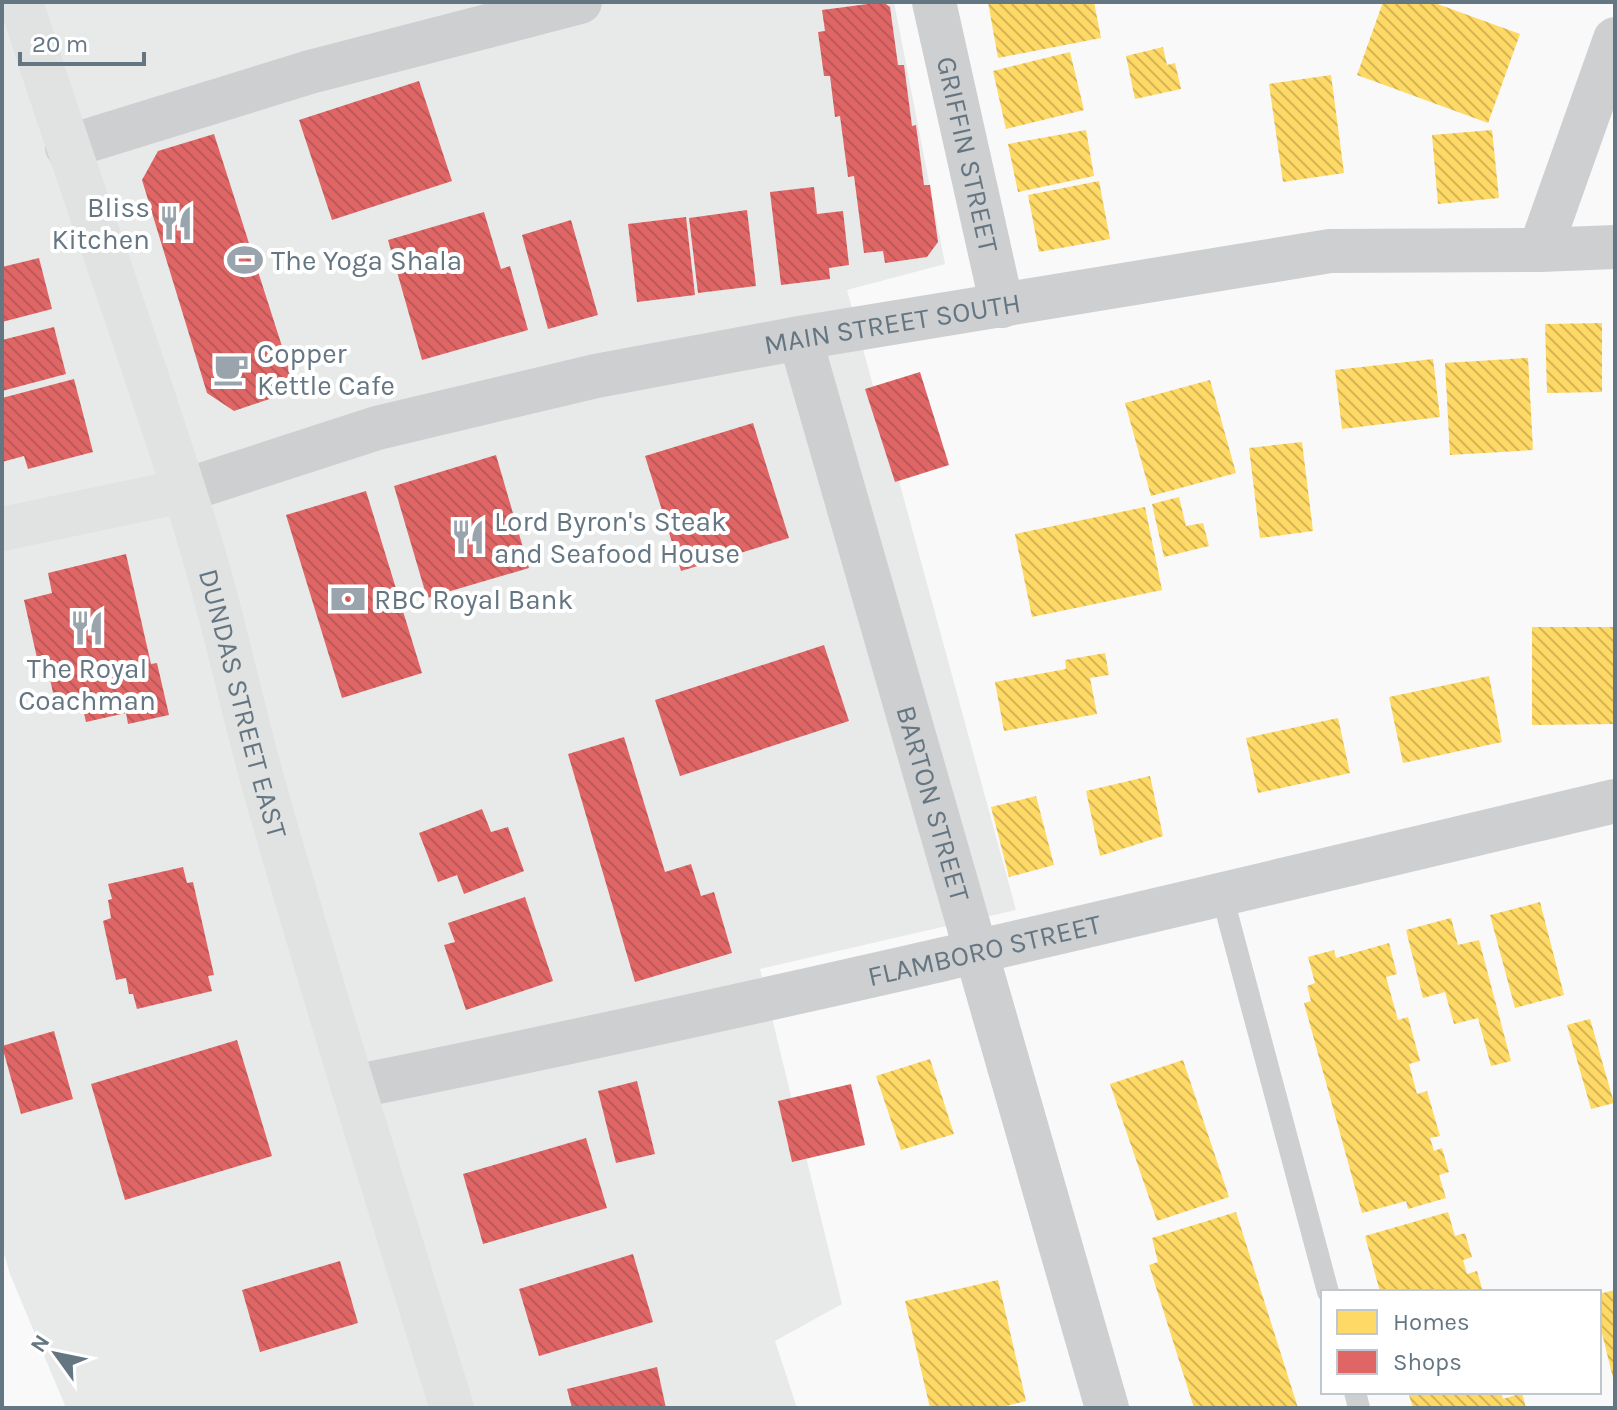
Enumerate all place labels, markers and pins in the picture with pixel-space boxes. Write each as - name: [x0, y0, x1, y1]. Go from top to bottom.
- place label: Bliss Kitchen: [51, 191, 150, 256]
- restaurant icon: Bliss Kitchen: [157, 204, 195, 242]
- sports icon: The Yoga Shala: [226, 241, 264, 279]
- place label: The Yoga Shala: [271, 244, 462, 277]
- place label: Copper Kettle Cafe: [257, 337, 395, 402]
- cafe icon: Copper Kettle Cafe: [212, 350, 250, 388]
- place label: Lord Byron's Steak and Seafood House: [494, 505, 740, 570]
- restaurant icon: Lord Byron's Steak and Seafood House: [449, 518, 487, 556]
- bank icon: RBC Royal Bank: [329, 580, 367, 618]
- place label: RBC Royal Bank: [374, 583, 573, 616]
- restaurant icon: The Royal Coachman: [68, 609, 106, 647]
- place label: The Royal Coachman: [18, 652, 156, 717]

